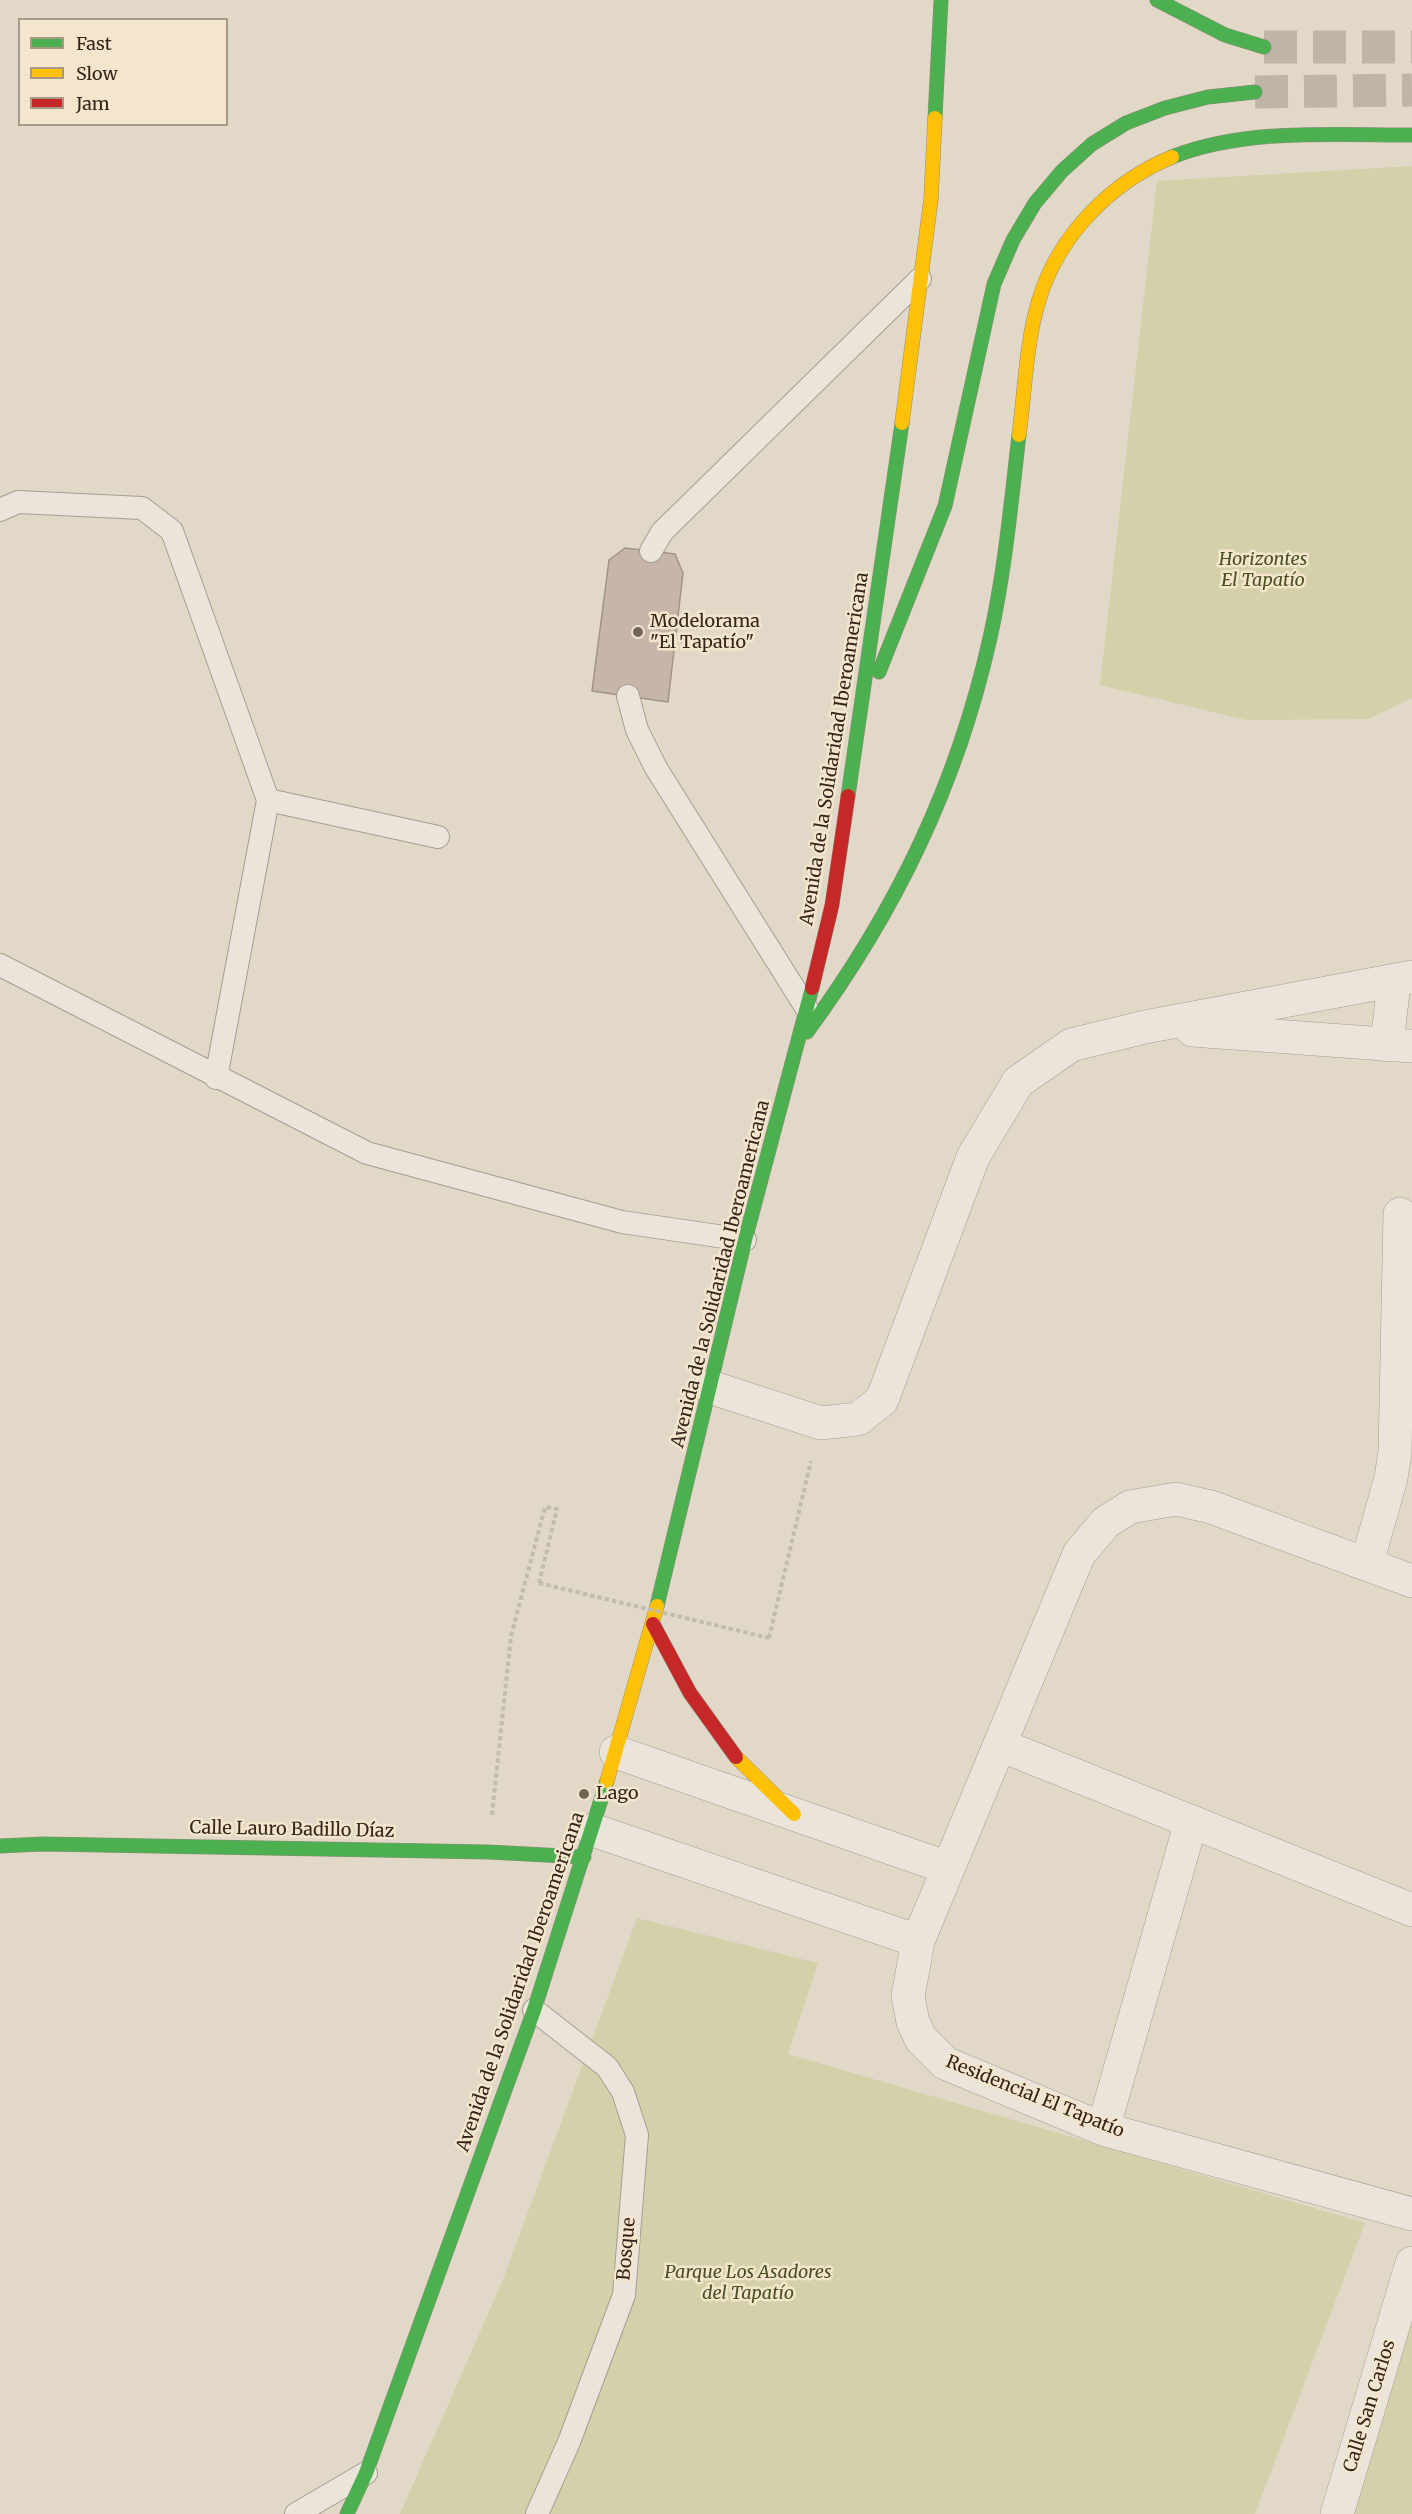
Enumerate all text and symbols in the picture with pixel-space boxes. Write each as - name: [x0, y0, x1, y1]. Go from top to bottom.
- legend: [18, 18, 228, 126]
- text: Fast: [76, 32, 112, 55]
- text: Slow: [76, 62, 118, 85]
- text: Jam: [76, 92, 110, 115]
- park label: Horizontes El Tapatío: [1219, 549, 1307, 592]
- street label: Avenida de la Solidaridad Iberoamericana: [796, 571, 874, 927]
- place label: Modelorama "El Tapatío": [650, 611, 760, 654]
- marker: Modelorama "El Tapatío": [631, 625, 645, 639]
- street label: Avenida de la Solidaridad Iberoamericana: [667, 1098, 775, 1450]
- place label: Lago: [596, 1783, 639, 1805]
- marker: Lago: [577, 1787, 591, 1801]
- street label: Avenida de la Solidaridad Iberoamericana: [453, 1809, 589, 2155]
- street label: Calle Lauro Badillo Díaz: [189, 1817, 395, 1843]
- street label: Residencial El Tapatío: [943, 2051, 1127, 2143]
- street label: Bosque: [613, 2217, 641, 2281]
- park label: Parque Los Asadores del Tapatío: [664, 2262, 832, 2304]
- street label: Calle San Carlos: [1340, 2337, 1400, 2475]

